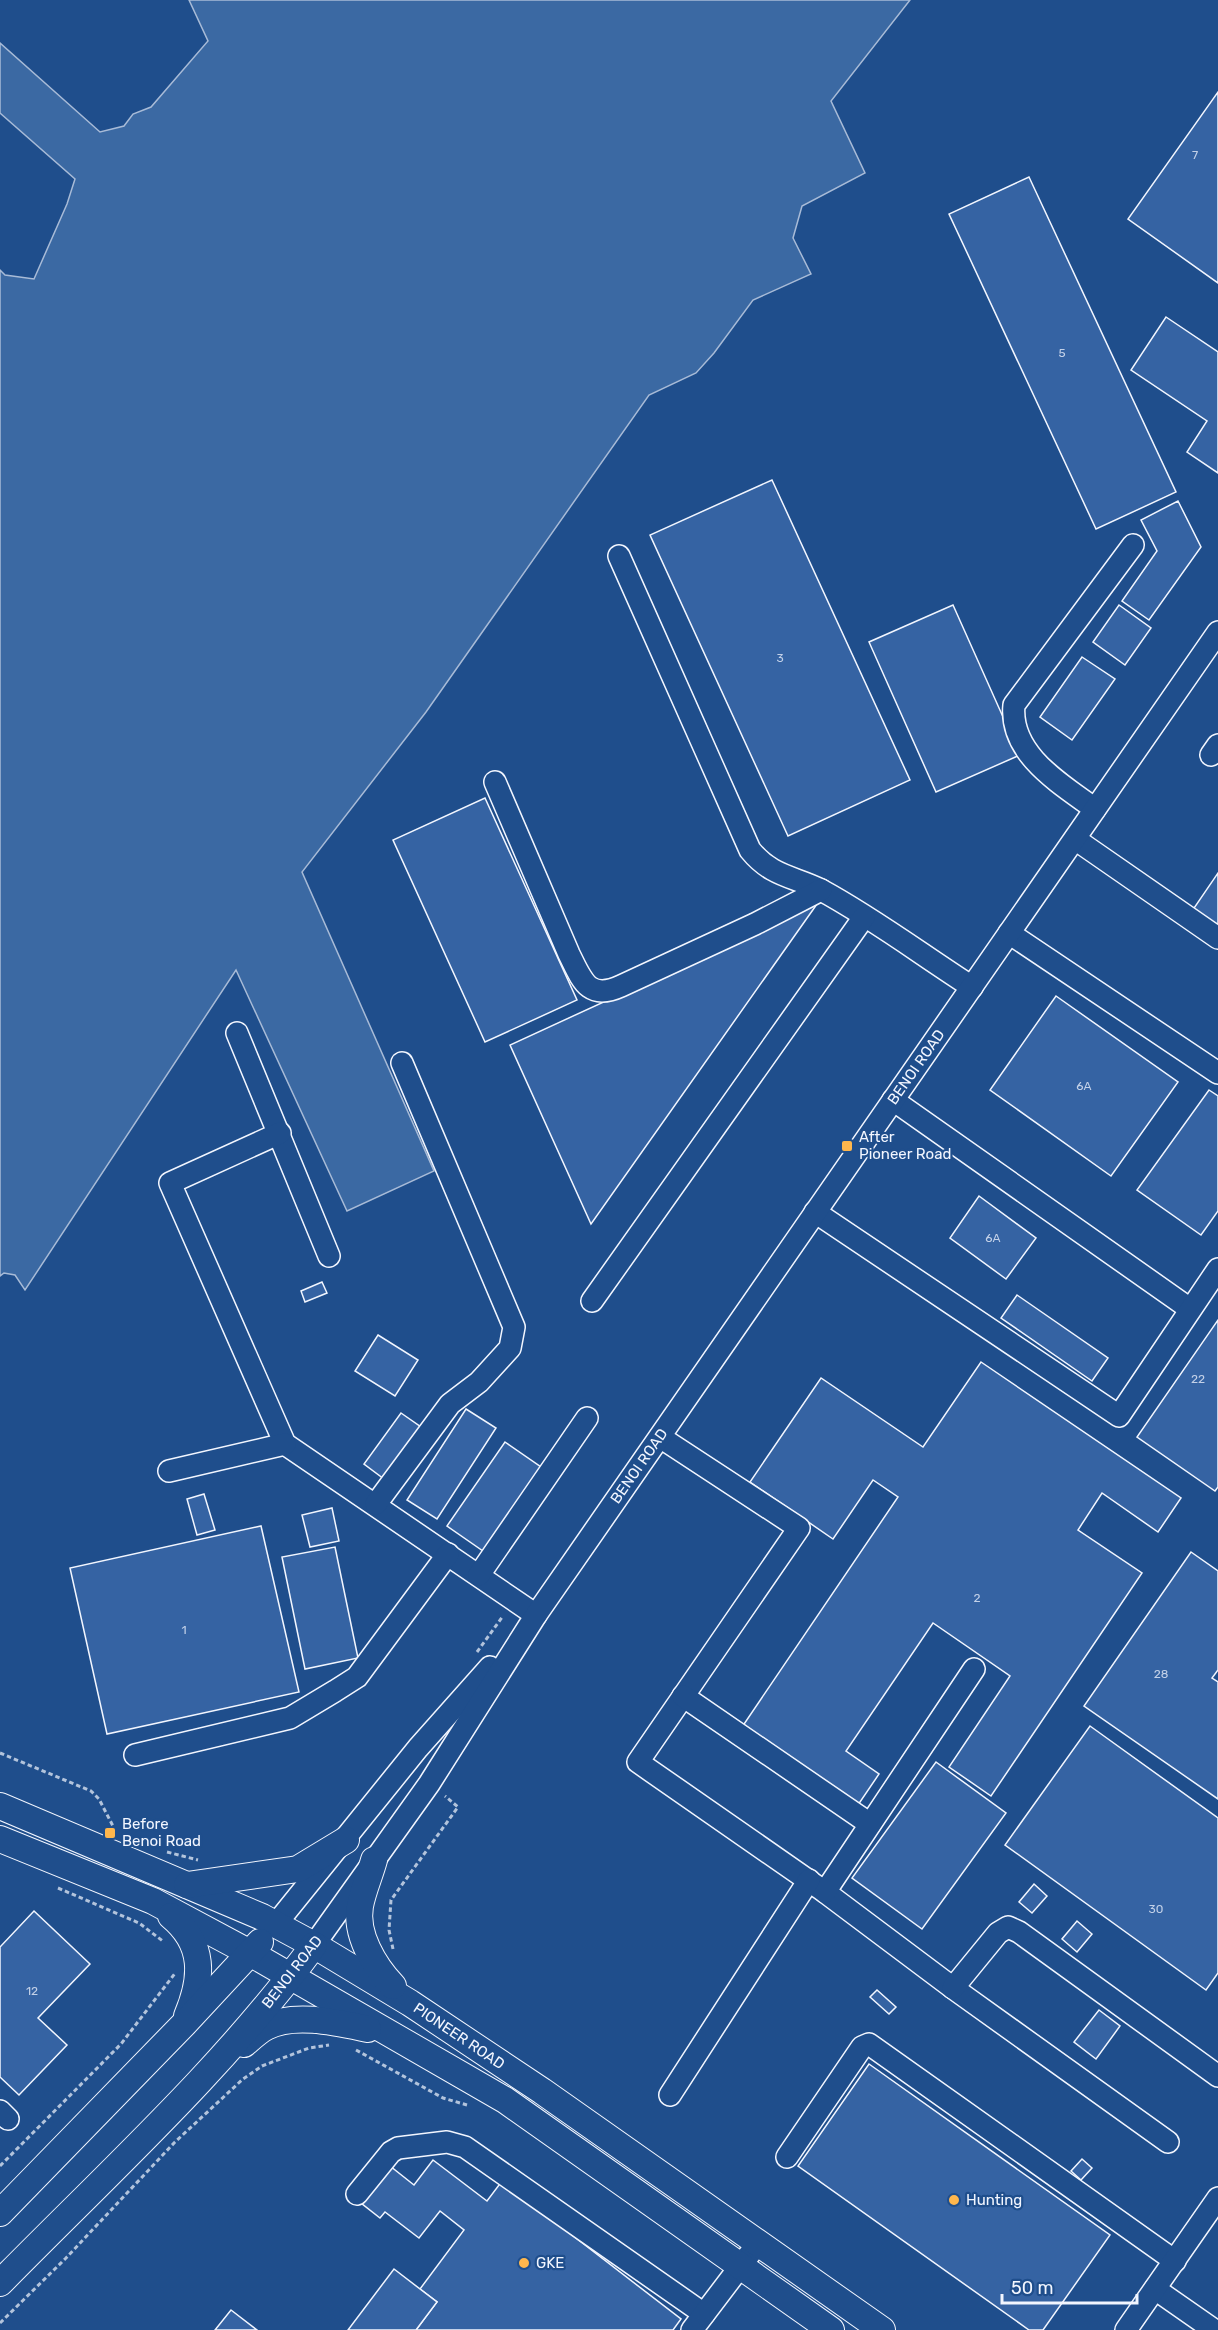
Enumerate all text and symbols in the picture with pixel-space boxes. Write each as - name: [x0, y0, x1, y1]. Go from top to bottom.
- house number: 7: [1192, 148, 1198, 162]
- house number: 5: [1058, 346, 1066, 360]
- house number: 3: [776, 651, 784, 665]
- street label: BENOI ROAD: [883, 1026, 949, 1108]
- house number: 6A: [1076, 1079, 1092, 1093]
- place label: After Pioneer Road: [859, 1128, 951, 1163]
- marker: After Pioneer Road: [840, 1139, 854, 1153]
- house number: 6A: [985, 1231, 1001, 1245]
- house number: 22: [1191, 1372, 1205, 1386]
- street label: BENOI ROAD: [606, 1425, 672, 1507]
- house number: 2: [973, 1591, 981, 1605]
- house number: 1: [181, 1623, 187, 1637]
- house number: 28: [1154, 1667, 1168, 1681]
- place label: Before Benoi Road: [122, 1815, 201, 1850]
- marker: Before Benoi Road: [103, 1826, 117, 1840]
- house number: 30: [1149, 1902, 1163, 1916]
- street label: BENOI ROAD: [258, 1932, 326, 2012]
- house number: 12: [26, 1984, 38, 1998]
- street label: PIONEER ROAD: [410, 1999, 508, 2073]
- place label: Hunting: [966, 2191, 1022, 2209]
- marker: Hunting: [947, 2193, 961, 2207]
- place label: GKE: [536, 2254, 564, 2272]
- marker: GKE: [517, 2256, 531, 2270]
- scale bar: [1002, 2267, 1137, 2305]
- text: 50 m: [1011, 2277, 1054, 2299]

